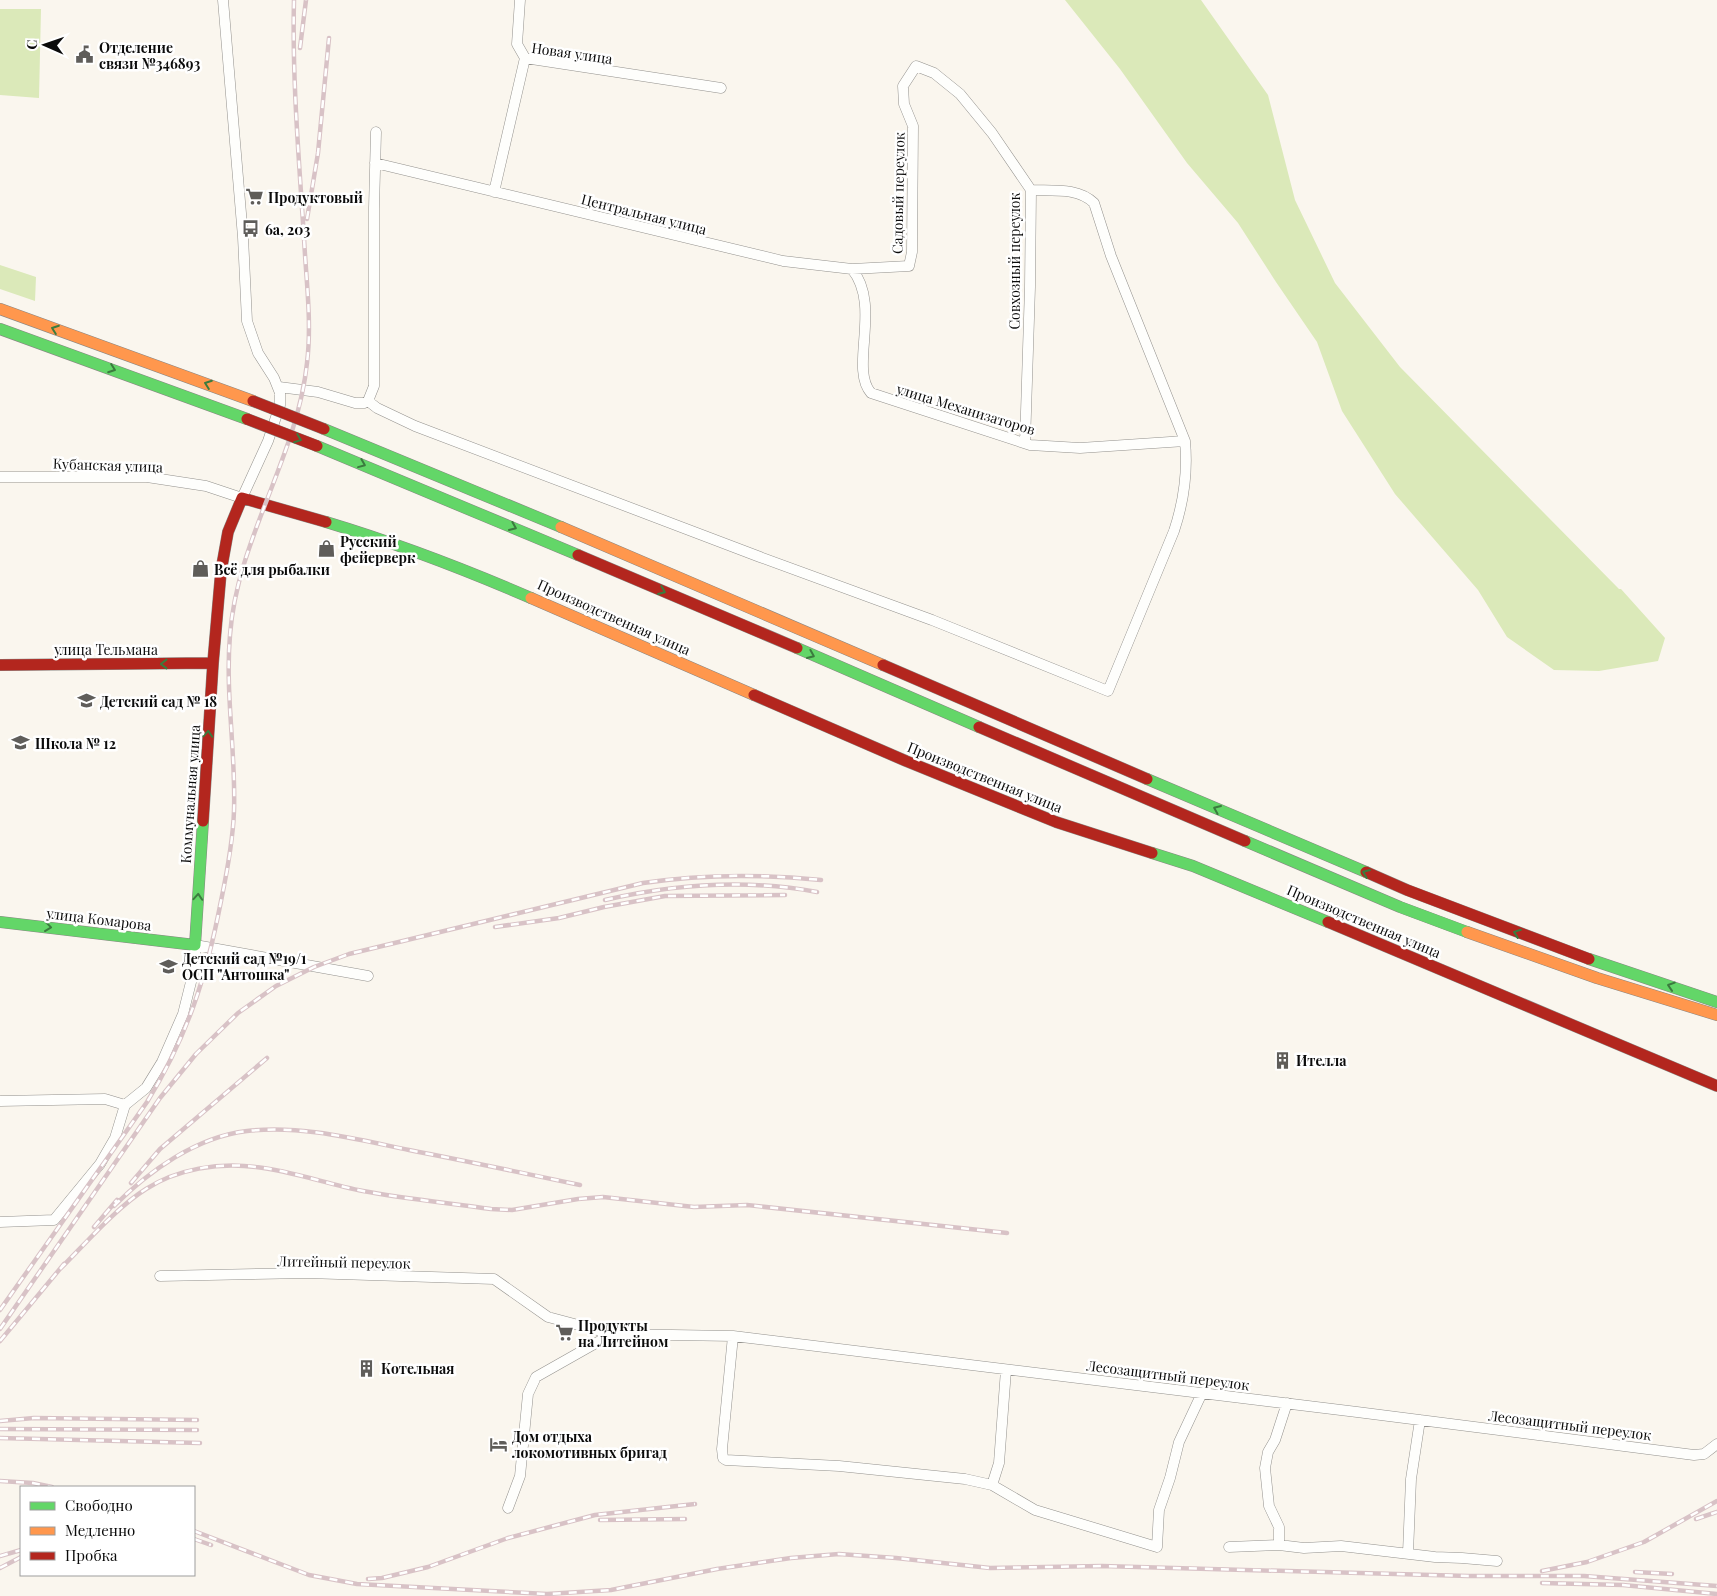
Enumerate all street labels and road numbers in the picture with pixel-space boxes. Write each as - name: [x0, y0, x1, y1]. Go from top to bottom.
- street label: Новая улица: [530, 38, 614, 68]
- street label: Садовый переулок: [887, 132, 909, 254]
- street label: Центральная улица: [579, 189, 709, 239]
- street label: Совхозный переулок: [1005, 192, 1024, 330]
- street label: улица Механизаторов: [893, 379, 1038, 439]
- street label: Кубанская улица: [53, 454, 163, 476]
- street label: Производственная улица: [535, 575, 693, 659]
- street label: улица Тельмана: [53, 640, 158, 659]
- street label: Коммунальная улица: [176, 724, 204, 864]
- street label: Производственная улица: [905, 737, 1065, 817]
- street label: Производственная улица: [1284, 880, 1444, 962]
- street label: улица Комарова: [44, 903, 153, 935]
- street label: Литейный переулок: [276, 1251, 411, 1273]
- street label: Лесозащитный переулок: [1084, 1355, 1251, 1394]
- street label: Лесозащитный переулок: [1486, 1405, 1653, 1444]

